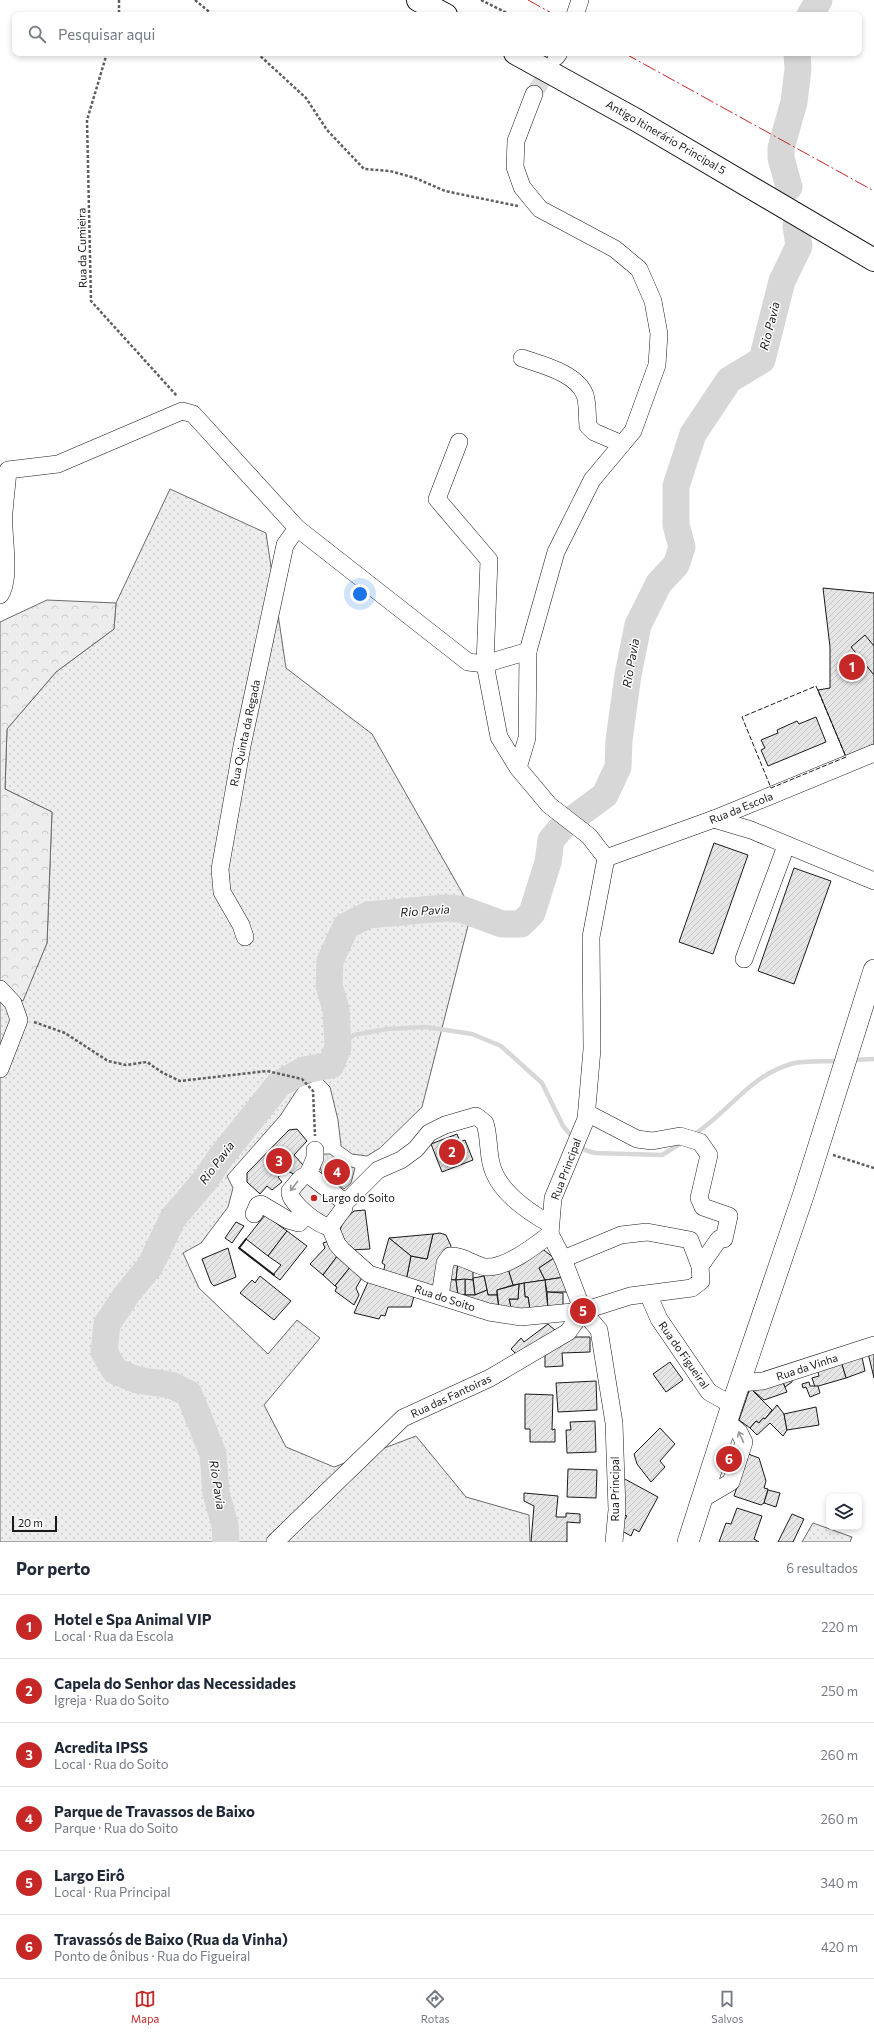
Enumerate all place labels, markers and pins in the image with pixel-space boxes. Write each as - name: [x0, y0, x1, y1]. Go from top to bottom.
- pin: 1: [839, 652, 865, 682]
- pin: 2: [439, 1137, 465, 1167]
- pin: 3: [266, 1146, 292, 1176]
- pin: 4: [324, 1157, 350, 1187]
- place label: Largo do Soito: [322, 1191, 395, 1204]
- marker: Largo do Soito: [309, 1193, 319, 1203]
- pin: 5: [570, 1296, 596, 1326]
- pin: 6: [716, 1444, 742, 1474]

